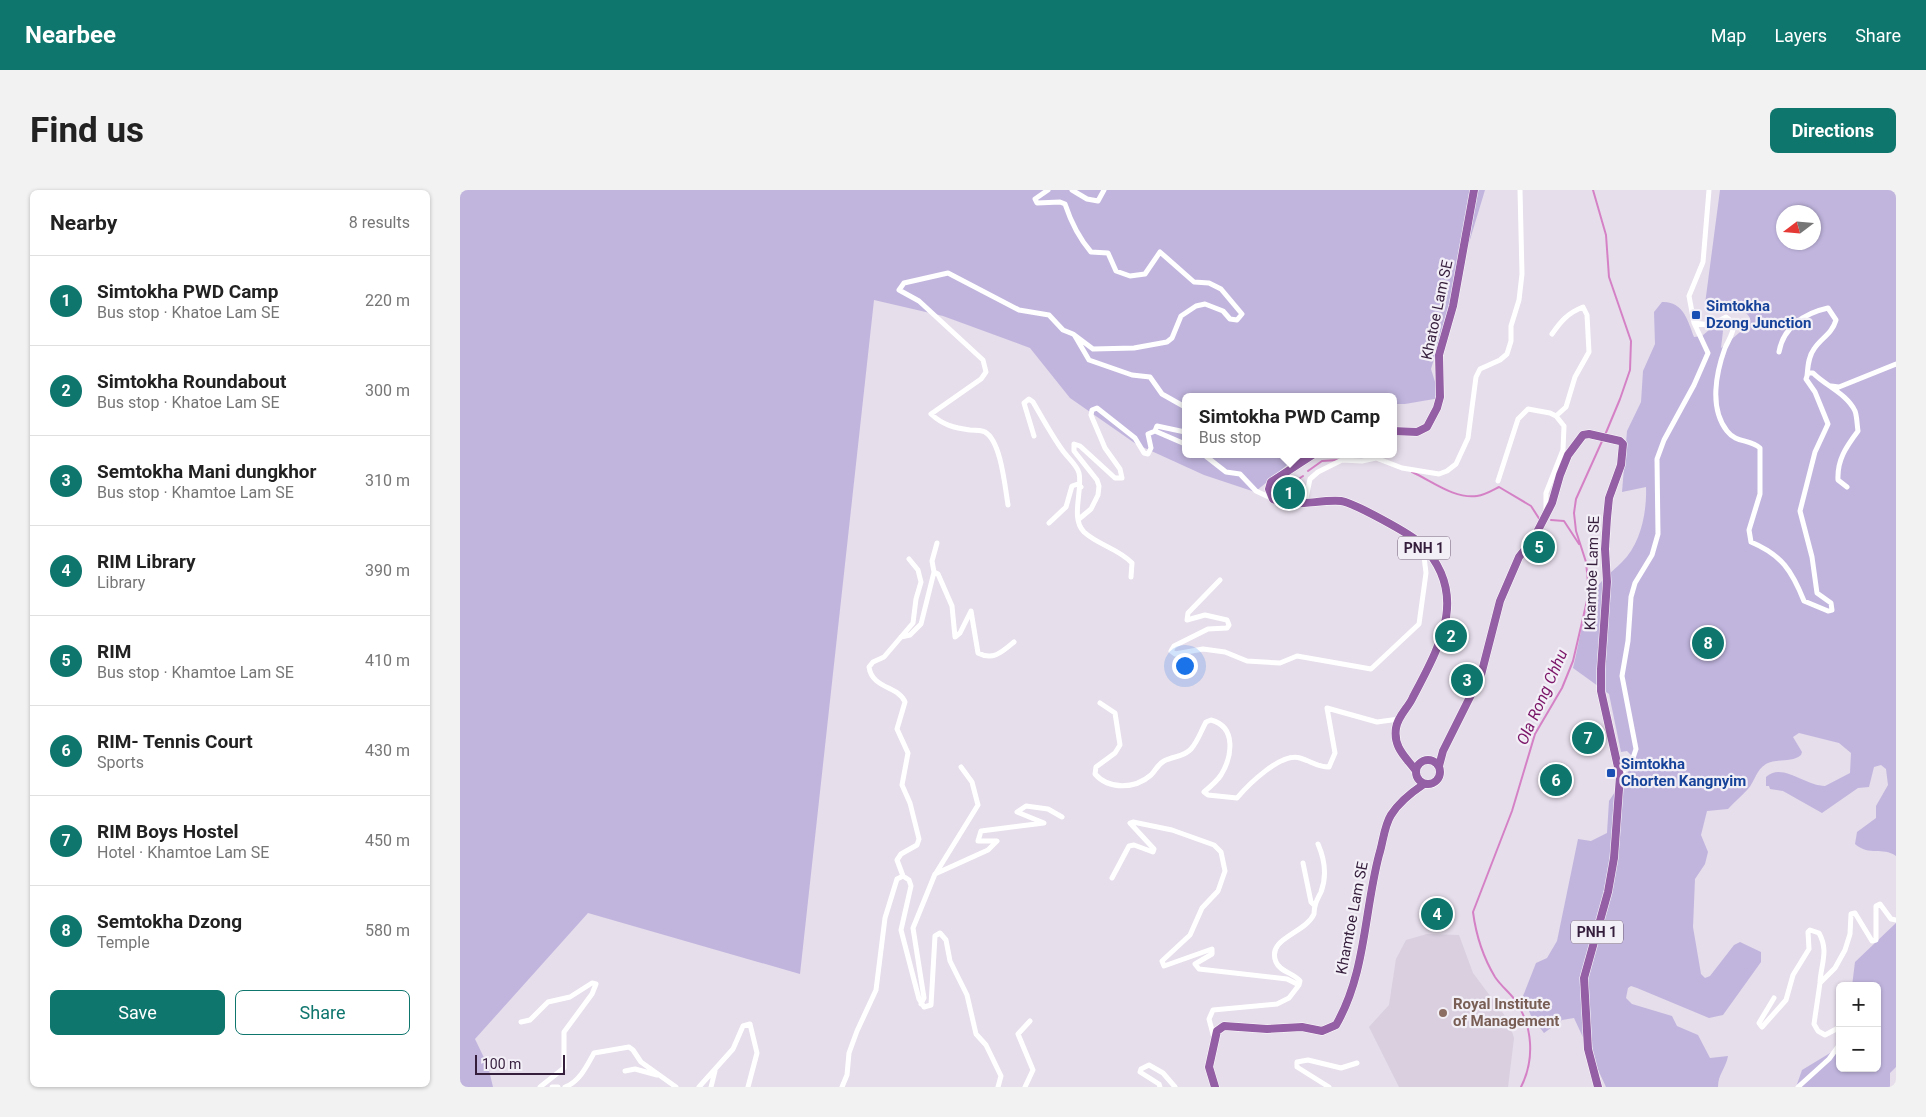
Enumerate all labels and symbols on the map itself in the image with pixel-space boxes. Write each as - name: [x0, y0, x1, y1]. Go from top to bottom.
- north arrow: [1776, 205, 1821, 250]
- street label: Khatoe Lam SE: [1418, 258, 1456, 361]
- place label: Simtokha Dzong Junction: [1706, 297, 1811, 332]
- marker: Simtokha Dzong Junction: [1690, 309, 1702, 321]
- pin: 1: [1273, 474, 1305, 512]
- street label: Khamtoe Lam SE: [1581, 515, 1603, 631]
- pin: 5: [1523, 528, 1555, 566]
- road number: PNH 1: [1398, 536, 1450, 559]
- pin: 2: [1435, 617, 1467, 655]
- pin: 8: [1692, 624, 1724, 662]
- water label: Ola Rong Chhu: [1513, 646, 1572, 748]
- your location: [1172, 653, 1198, 679]
- pin: 3: [1451, 661, 1483, 699]
- pin: 7: [1572, 719, 1604, 757]
- place label: Simtokha Chorten Kangnyim: [1621, 755, 1746, 790]
- pin: 6: [1540, 761, 1572, 799]
- marker: Simtokha Chorten Kangnyim: [1605, 767, 1617, 779]
- street label: Khamtoe Lam SE: [1332, 860, 1372, 976]
- pin: 4: [1421, 895, 1453, 933]
- road number: PNH 1: [1571, 920, 1623, 944]
- place label: Royal Institute of Management: [1453, 995, 1559, 1030]
- marker: Royal Institute of Management: [1437, 1007, 1449, 1019]
- scale bar: [475, 1052, 565, 1075]

